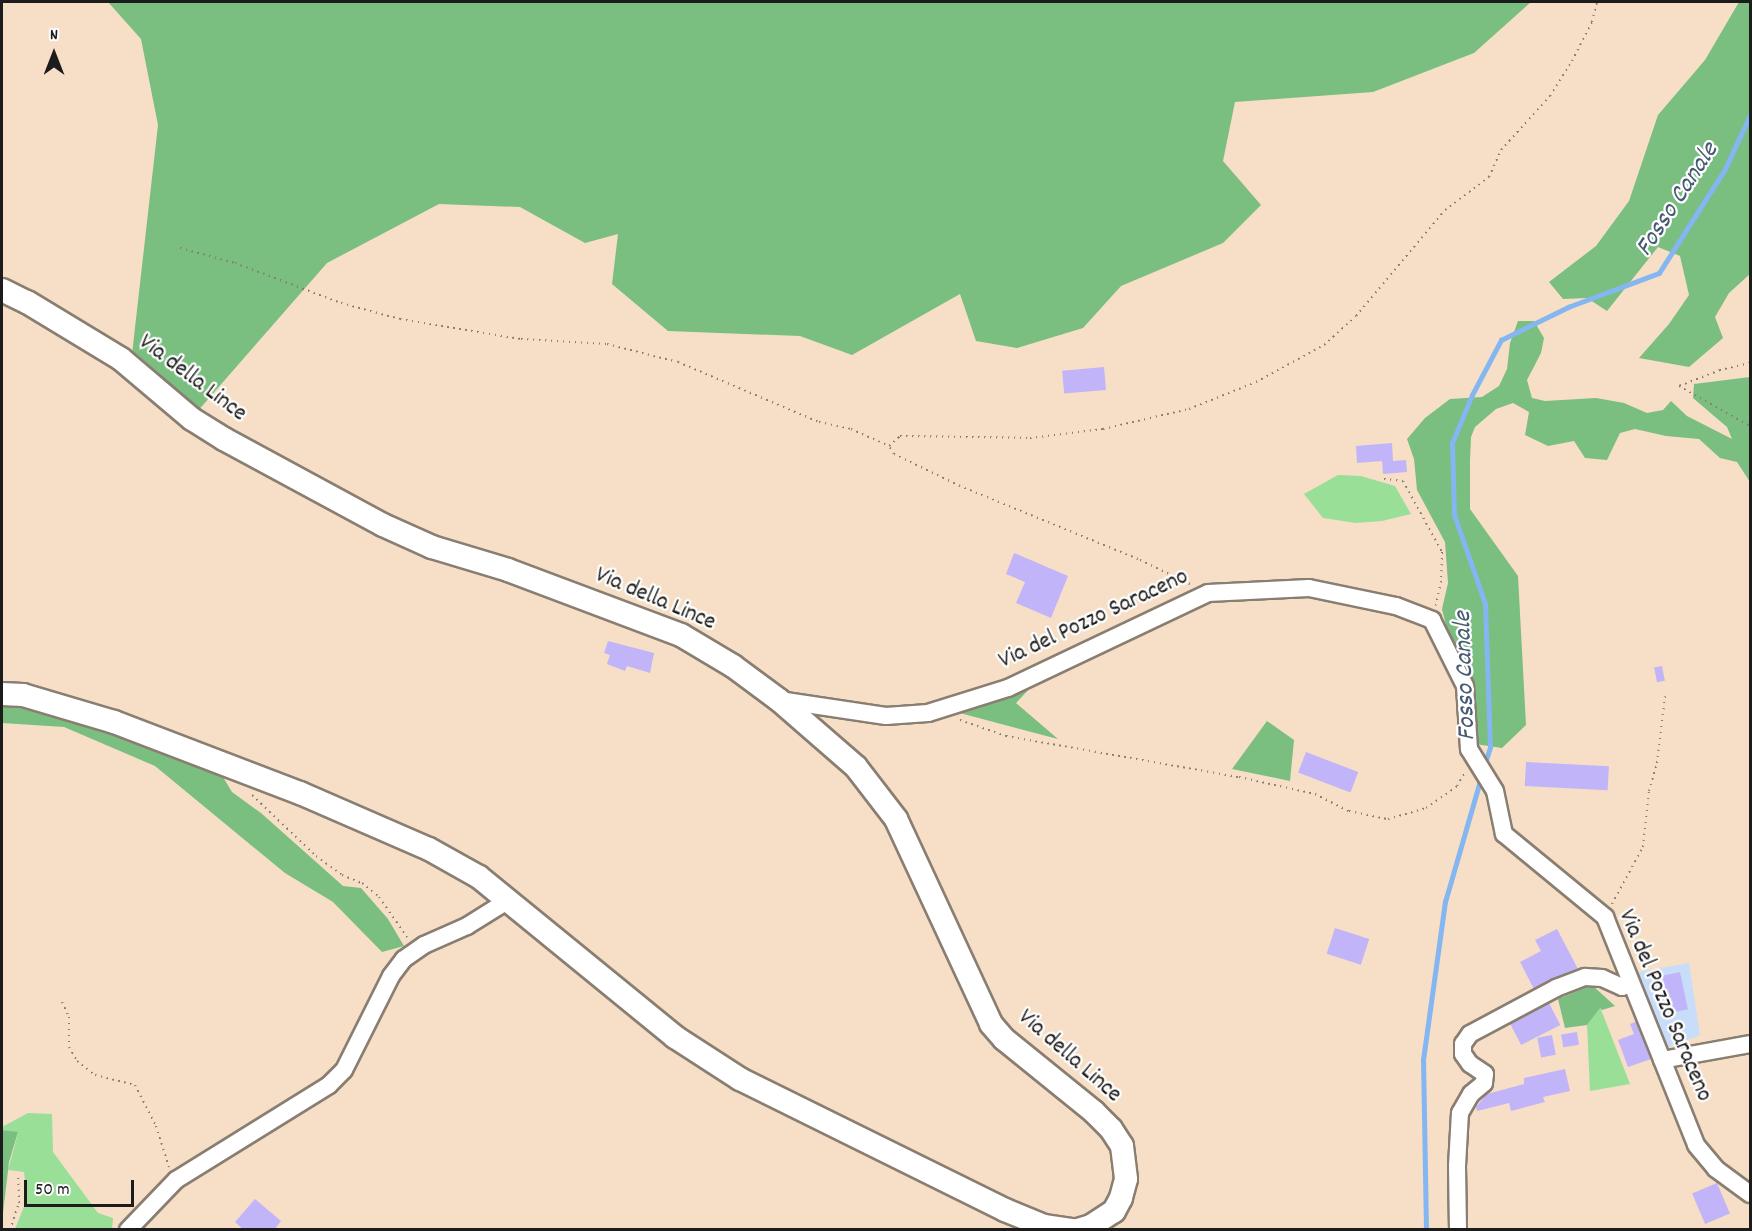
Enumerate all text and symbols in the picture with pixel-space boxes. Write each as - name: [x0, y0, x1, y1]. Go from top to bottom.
- north arrow: [24, 24, 84, 84]
- text: N: [50, 24, 58, 47]
- water label: Fosso Canale: [1630, 137, 1726, 263]
- street label: Via della Lince: [132, 329, 252, 429]
- street label: Via della Lince: [590, 562, 720, 638]
- street label: Via del Pozzo Saraceno: [995, 563, 1193, 677]
- water label: Fosso Canale: [1448, 611, 1484, 741]
- street label: Via del Pozzo Saraceno: [1611, 906, 1717, 1106]
- street label: Via della Lince: [1011, 1004, 1127, 1110]
- scale bar: [27, 1168, 136, 1206]
- text: 50 m: [35, 1178, 70, 1203]

